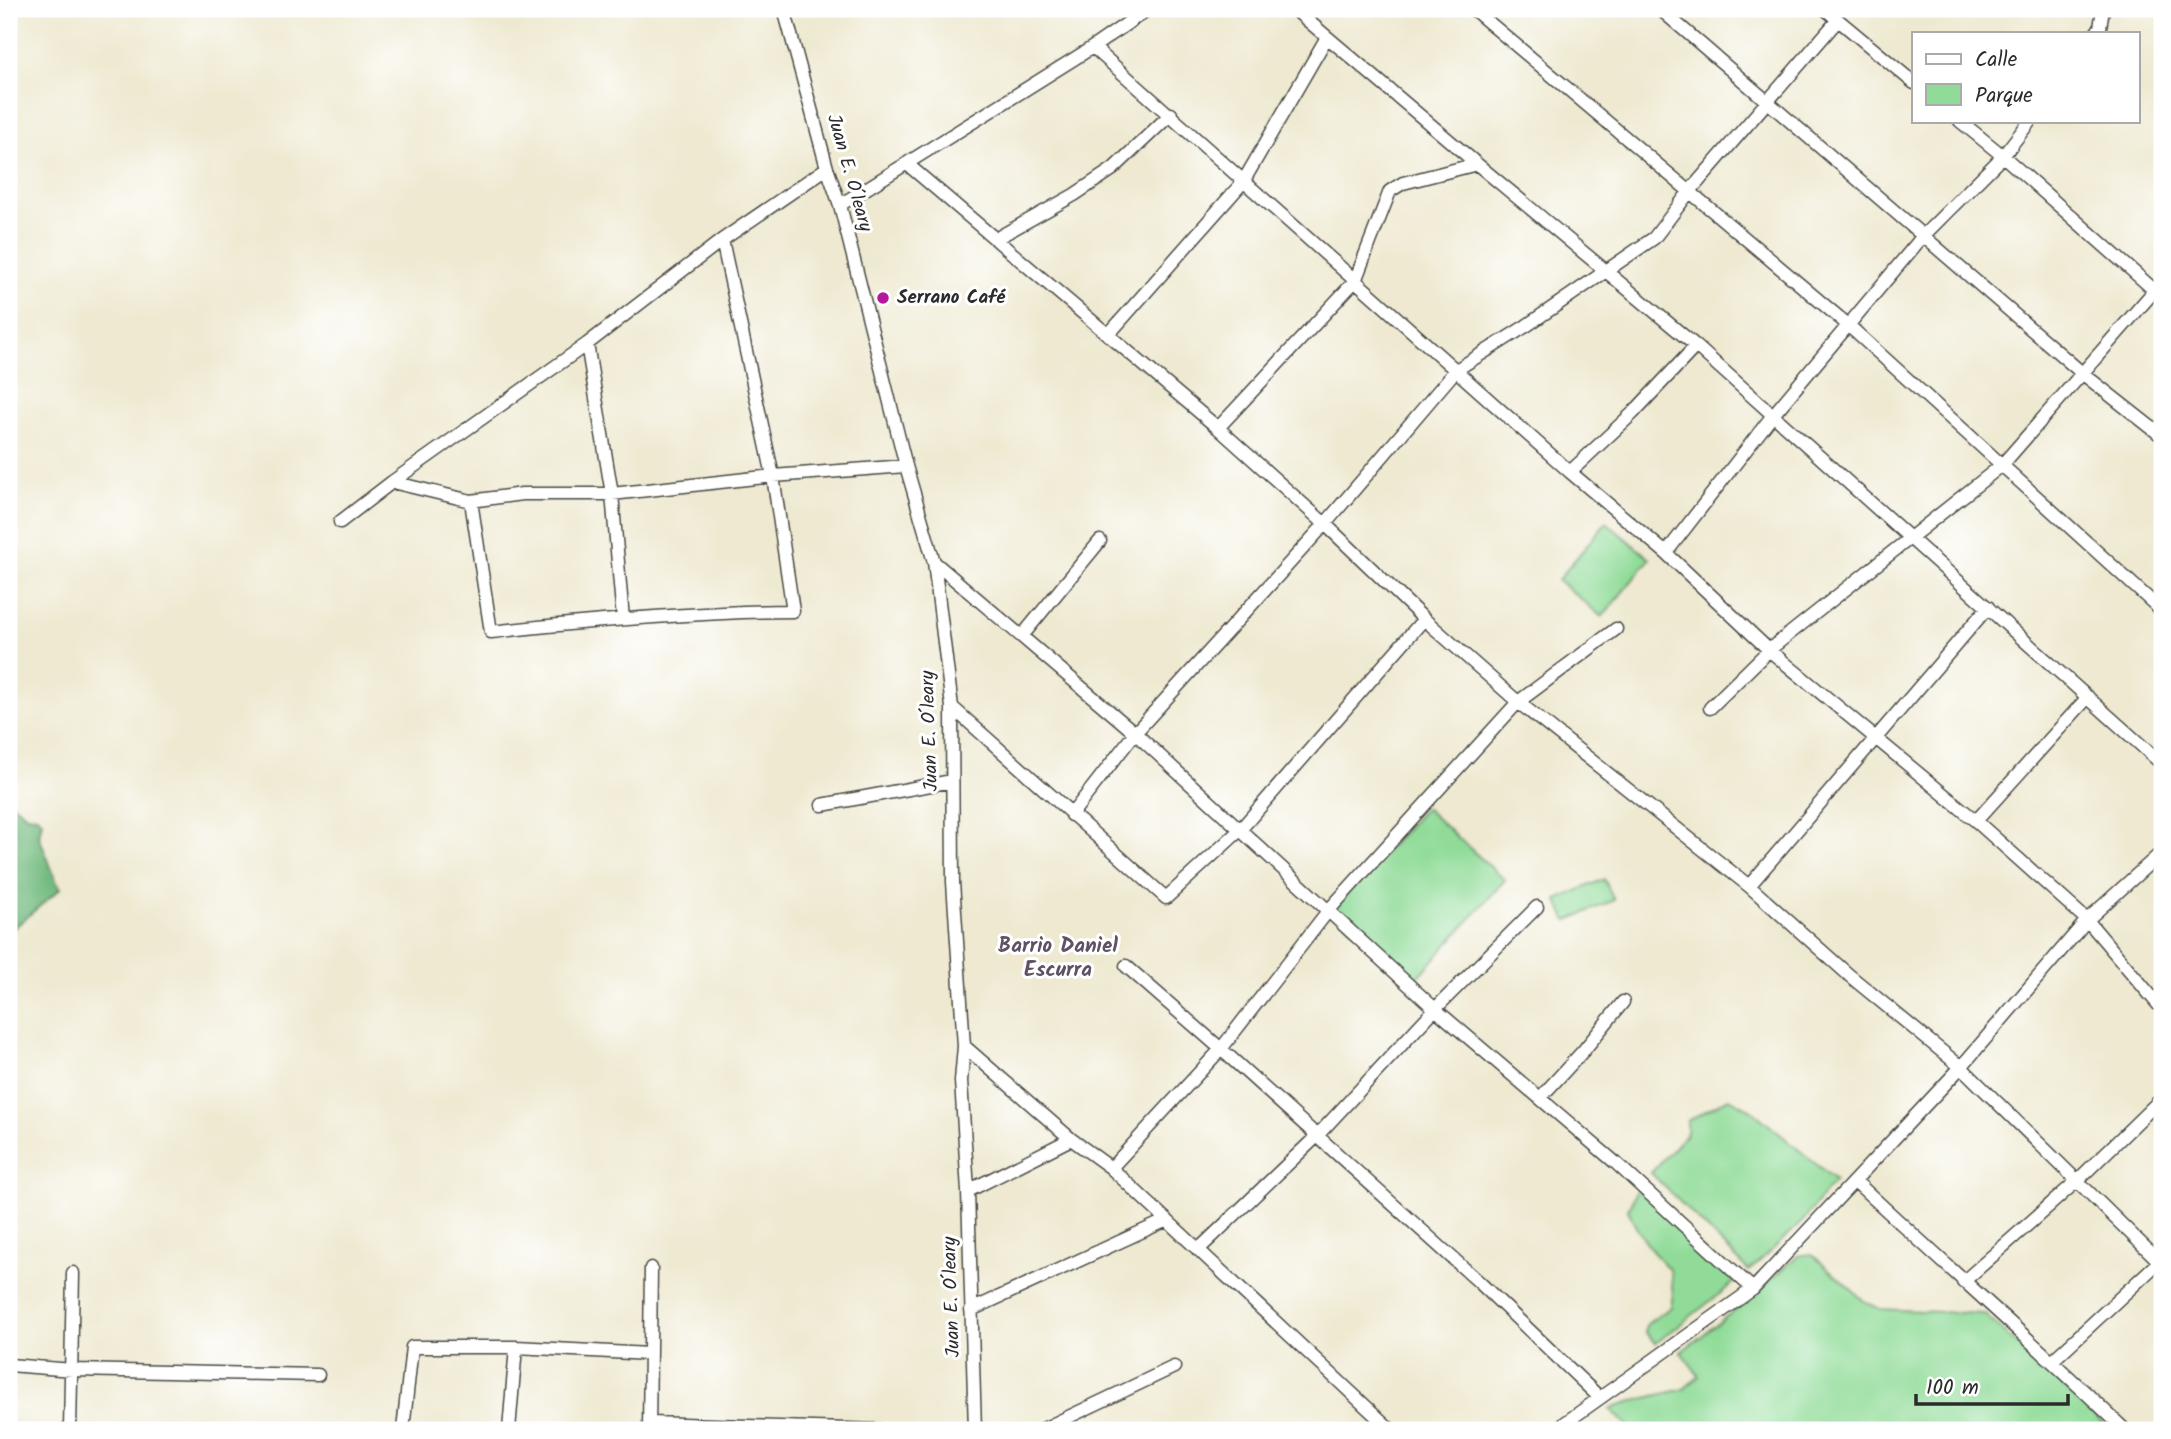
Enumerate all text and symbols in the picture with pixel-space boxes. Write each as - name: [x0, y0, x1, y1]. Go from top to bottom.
- legend: [1912, 32, 2140, 122]
- text: Calle: [1975, 44, 2018, 77]
- text: Parque: [1975, 80, 2033, 113]
- street label: Juan E. O´leary: [818, 111, 880, 236]
- place label: Serrano Café: [897, 283, 1006, 313]
- marker: Serrano Café: [875, 290, 891, 306]
- street label: Juan E. O´leary: [913, 669, 947, 792]
- district label: Barrio Daniel Escurra: [998, 930, 1118, 987]
- street label: Juan E. O´leary: [935, 1235, 969, 1358]
- scale bar: [1916, 1362, 2068, 1406]
- text: 100 m: [1926, 1372, 1979, 1405]

